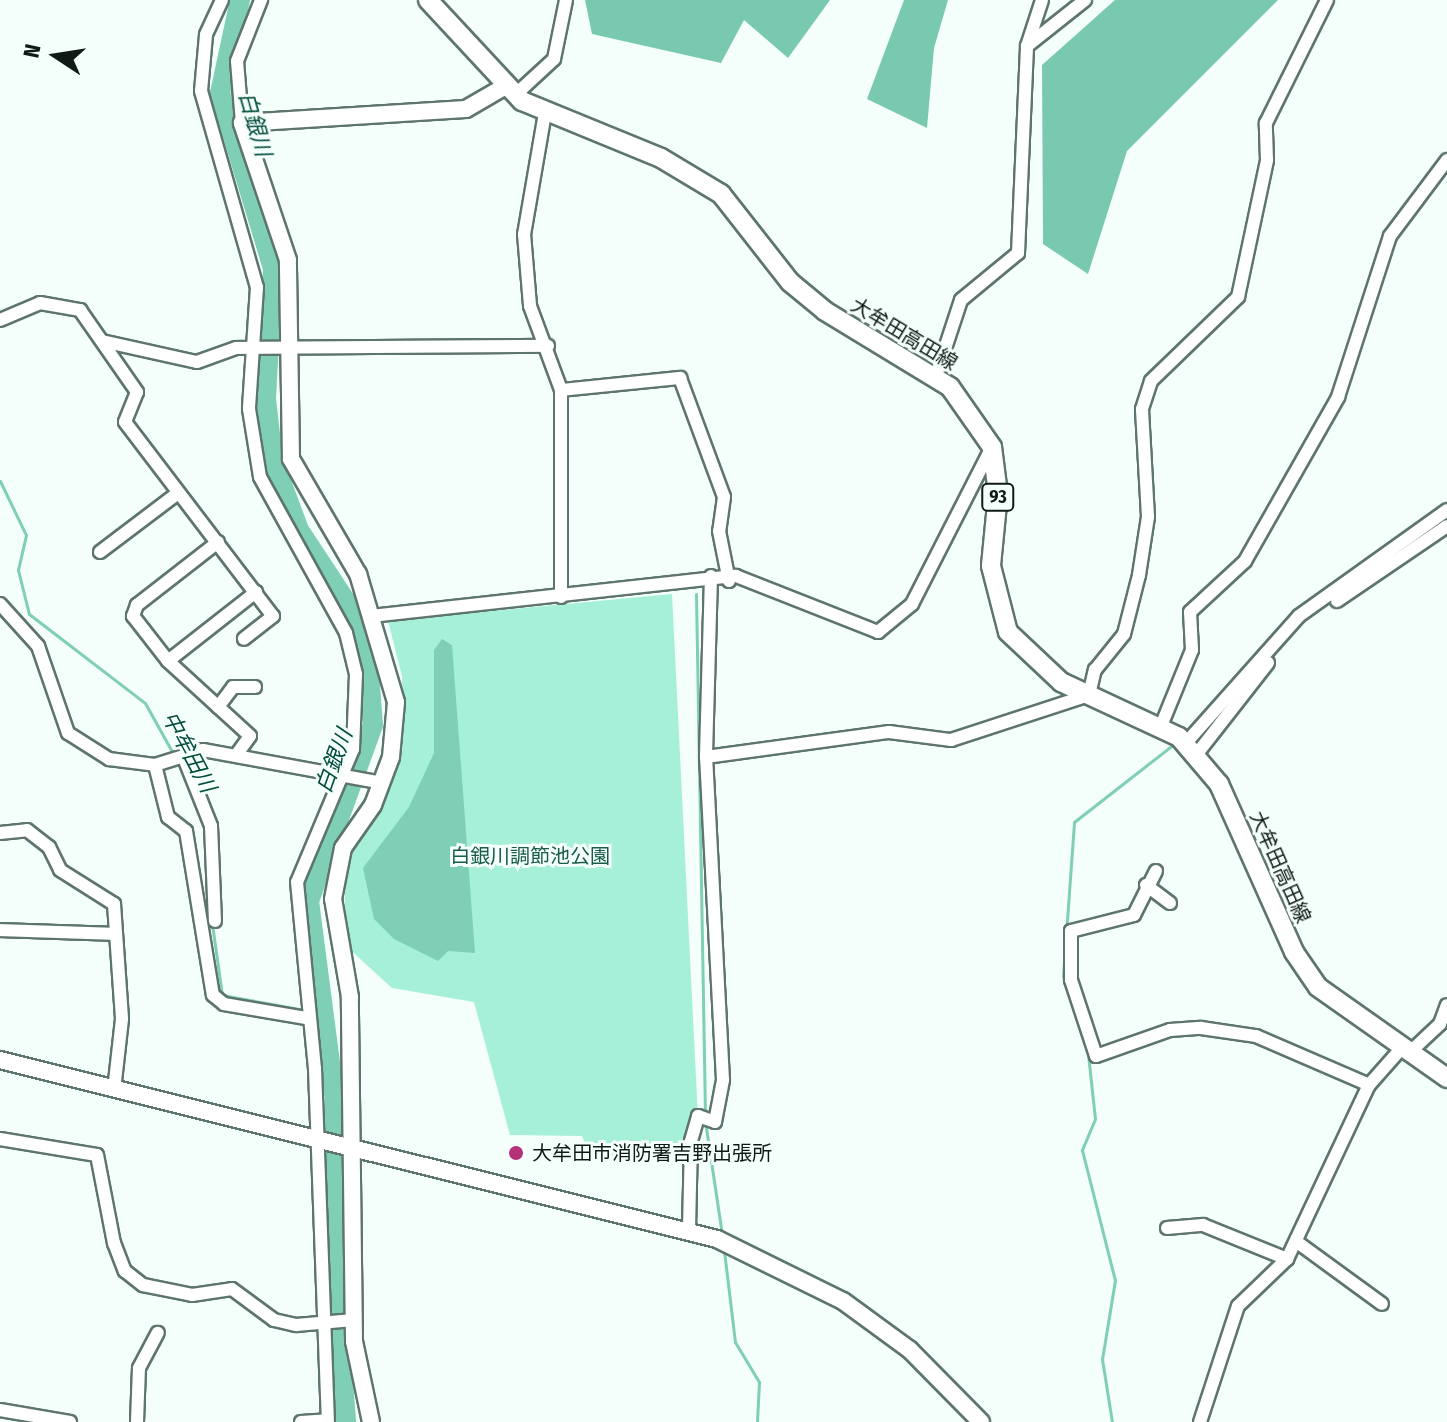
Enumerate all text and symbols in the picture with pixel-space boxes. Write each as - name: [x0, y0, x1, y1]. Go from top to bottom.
- north arrow: [16, 16, 96, 96]
- text: N: [17, 42, 47, 60]
- water label: 白銀川: [233, 89, 277, 159]
- street label: 大牟田高田線: [846, 293, 962, 375]
- road number: 93: [980, 483, 1016, 511]
- water label: 中牟田川: [157, 707, 221, 797]
- water label: 白銀川: [310, 725, 358, 797]
- street label: 大牟田高田線: [1245, 807, 1315, 927]
- park label: 白銀川調節池公園: [450, 844, 610, 868]
- place label: 大牟田市消防署吉野出張所: [532, 1141, 772, 1165]
- marker: 大牟田市消防署吉野出張所: [507, 1144, 525, 1162]

